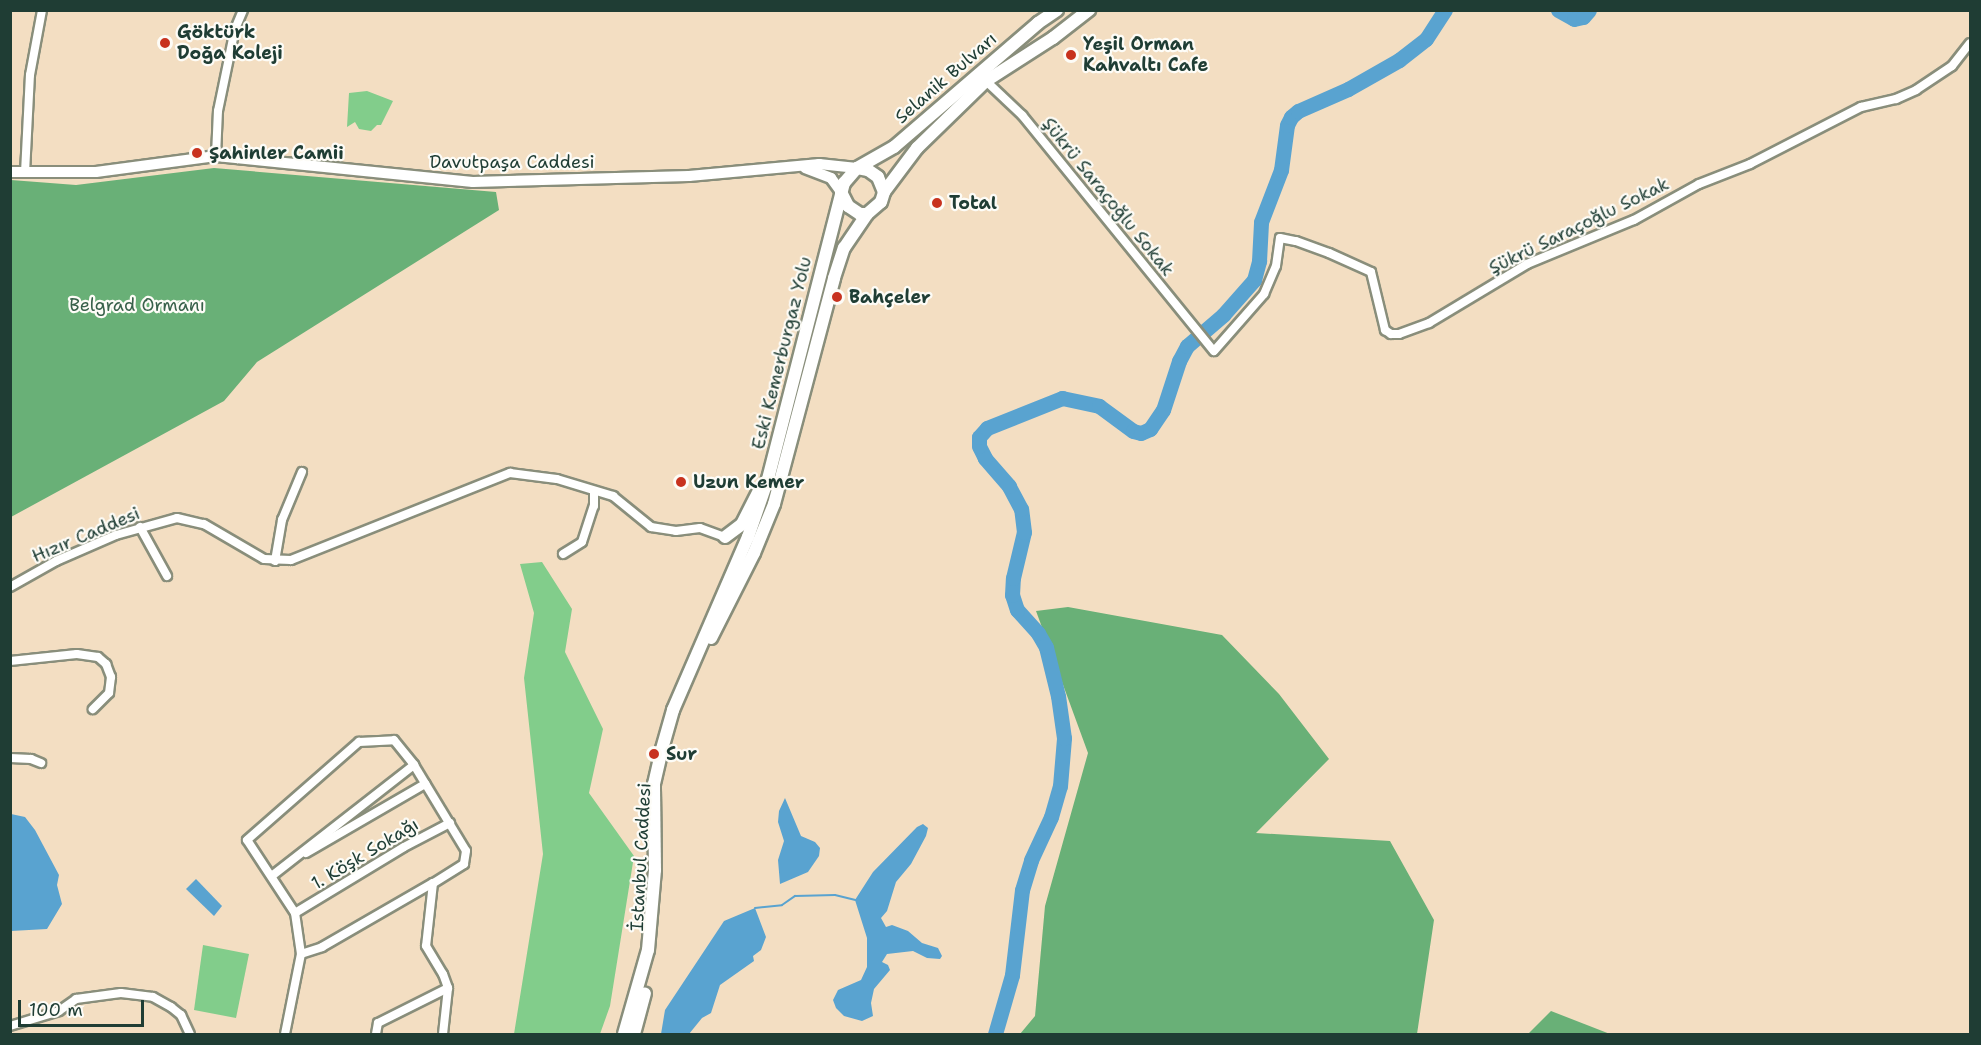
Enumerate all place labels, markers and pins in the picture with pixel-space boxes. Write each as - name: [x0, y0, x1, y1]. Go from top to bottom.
- place label: Göktürk Doğa Koleji: [177, 22, 283, 64]
- place label: Yeşil Orman Kahvaltı Cafe: [1083, 34, 1208, 76]
- marker: Göktürk Doğa Koleji: [158, 36, 172, 50]
- marker: Yeşil Orman Kahvaltı Cafe: [1064, 48, 1078, 62]
- place label: Şahinler Camii: [209, 142, 344, 164]
- marker: Şahinler Camii: [190, 146, 204, 160]
- place label: Total: [949, 192, 997, 214]
- marker: Total: [930, 196, 944, 210]
- place label: Bahçeler: [849, 286, 931, 308]
- marker: Bahçeler: [830, 290, 844, 304]
- place label: Uzun Kemer: [693, 471, 804, 493]
- marker: Uzun Kemer: [674, 475, 688, 489]
- place label: Sur: [666, 743, 697, 765]
- marker: Sur: [647, 747, 661, 761]

